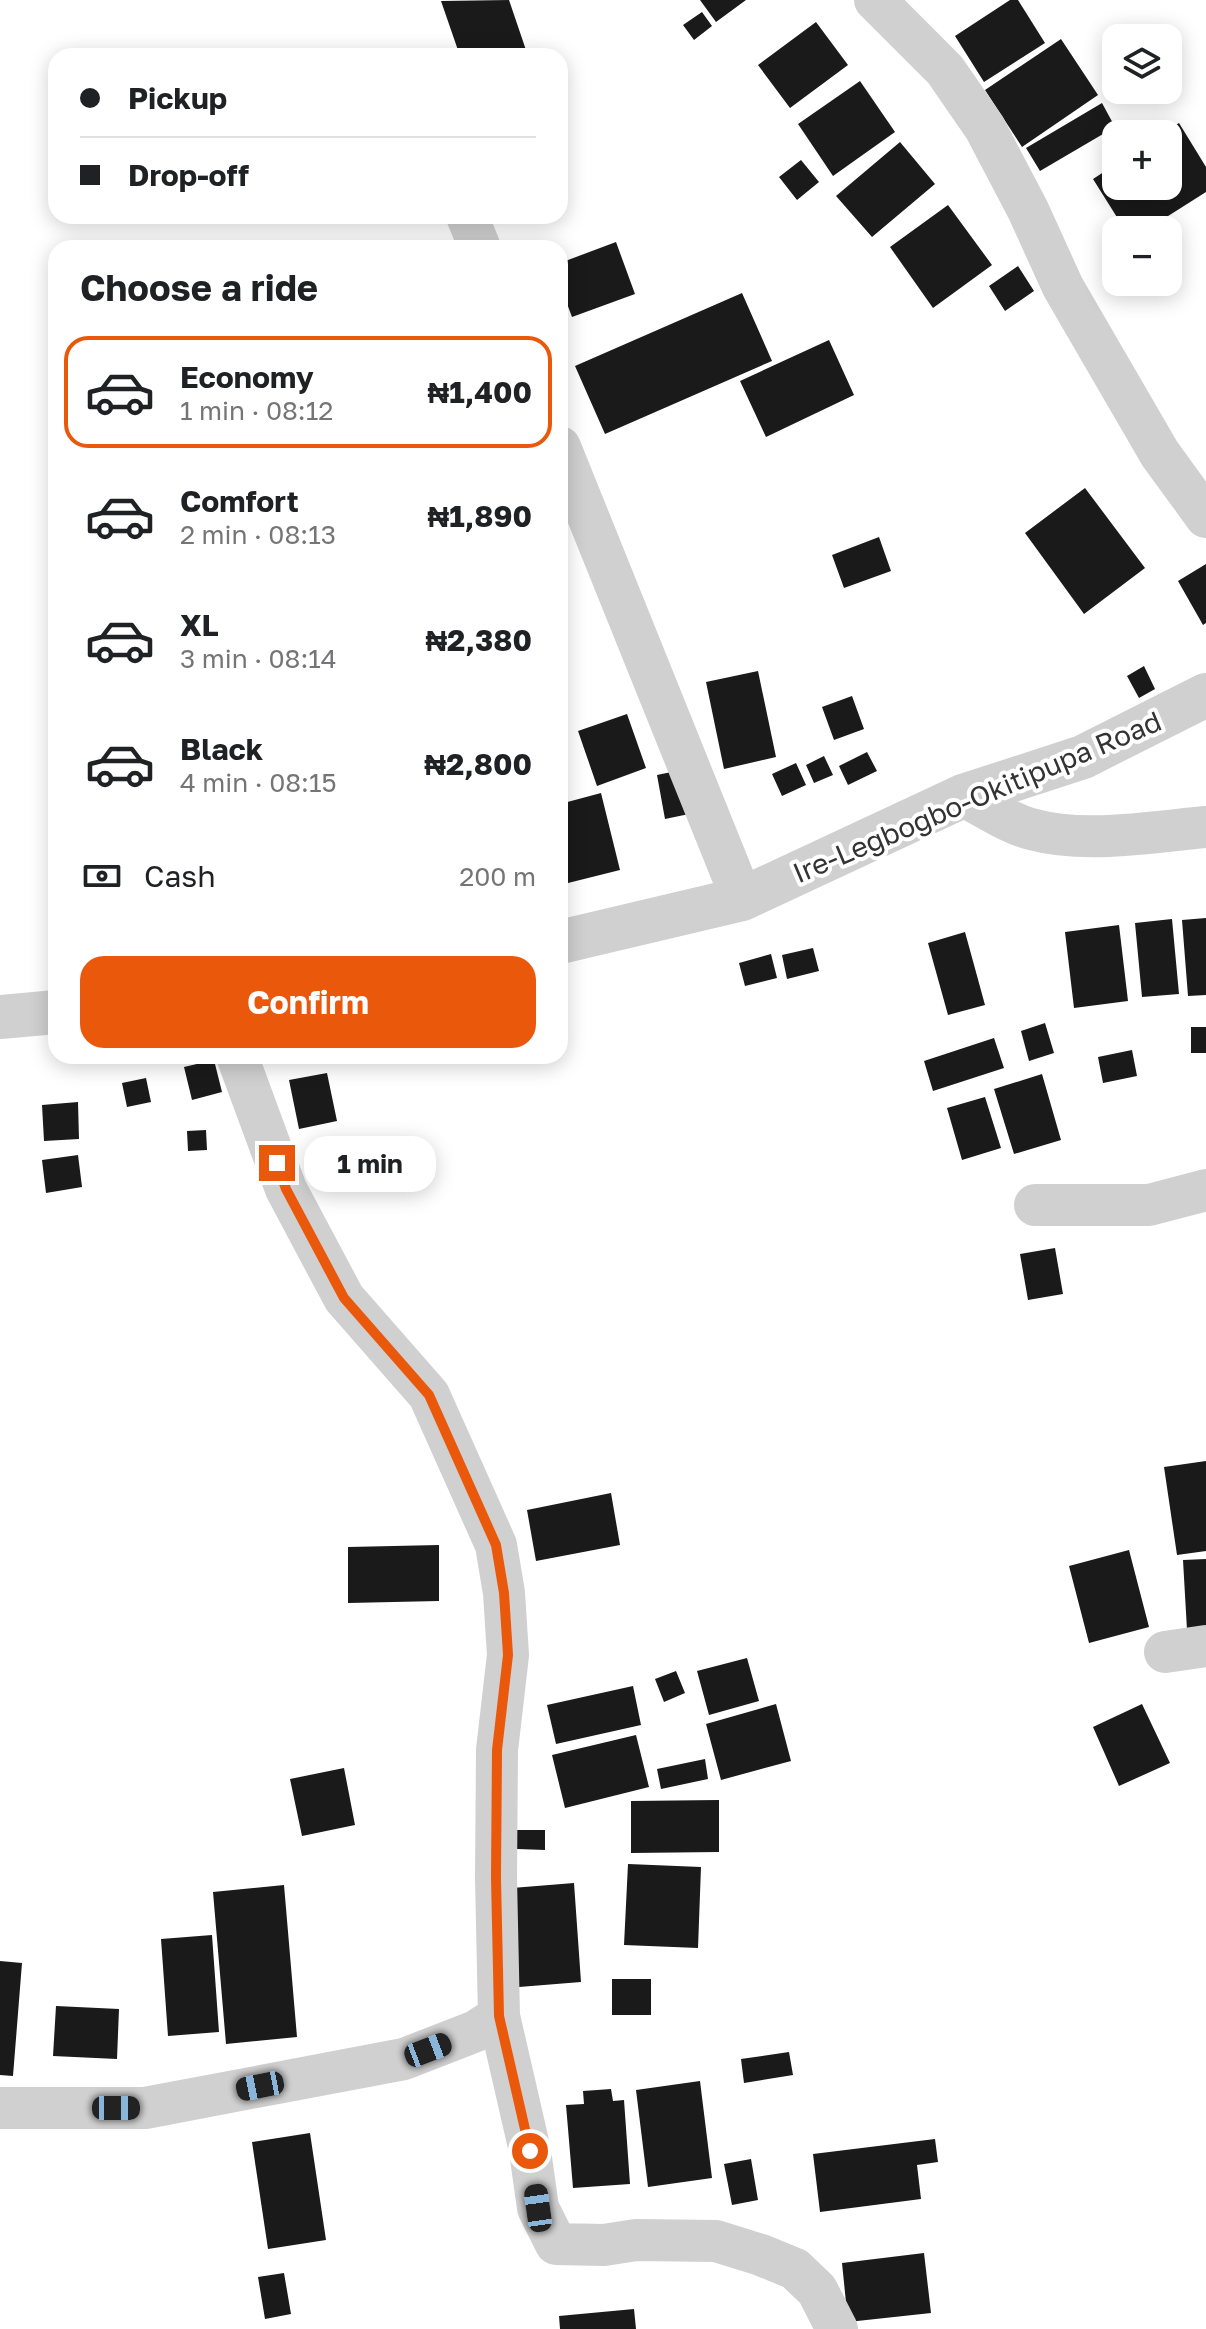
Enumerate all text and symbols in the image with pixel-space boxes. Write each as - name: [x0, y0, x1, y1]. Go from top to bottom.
- map controls: [1102, 24, 1182, 296]
- button: layers: [1102, 24, 1182, 104]
- text: Pickup: [128, 80, 227, 116]
- button: +: [1102, 120, 1182, 200]
- text: Drop-off: [128, 157, 249, 193]
- button: −: [1102, 216, 1182, 296]
- text: Choose a ride: [80, 266, 318, 309]
- icon: car: [84, 356, 156, 428]
- text: Economy: [180, 359, 314, 395]
- text: ₦1,400: [428, 374, 532, 410]
- text: 1 min · 08:12: [180, 395, 333, 426]
- icon: car: [84, 480, 156, 552]
- text: Comfort: [180, 483, 299, 519]
- text: ₦1,890: [428, 498, 532, 534]
- text: 2 min · 08:13: [180, 519, 336, 550]
- icon: car: [84, 604, 156, 676]
- text: XL: [180, 607, 219, 643]
- text: ₦2,380: [425, 622, 532, 658]
- text: 3 min · 08:14: [180, 643, 337, 674]
- street label: Ire-Legbogbo-Okitipupa Road: [788, 704, 1166, 889]
- icon: car: [84, 728, 156, 800]
- text: Black: [180, 731, 263, 767]
- text: ₦2,800: [424, 746, 532, 782]
- text: 4 min · 08:15: [180, 767, 337, 798]
- icon: cash: [80, 854, 124, 898]
- text: Cash: [144, 858, 216, 894]
- text: 200 m: [459, 861, 536, 892]
- button: Confirm: [80, 956, 536, 1048]
- callout: 1 min: [305, 1135, 437, 1191]
- route end: [259, 1145, 295, 1181]
- text: 1 min: [337, 1148, 403, 1179]
- car: [401, 2030, 455, 2070]
- car: [234, 2070, 286, 2102]
- car: [92, 2096, 140, 2120]
- route start: [512, 2133, 548, 2169]
- car: [523, 2183, 553, 2233]

